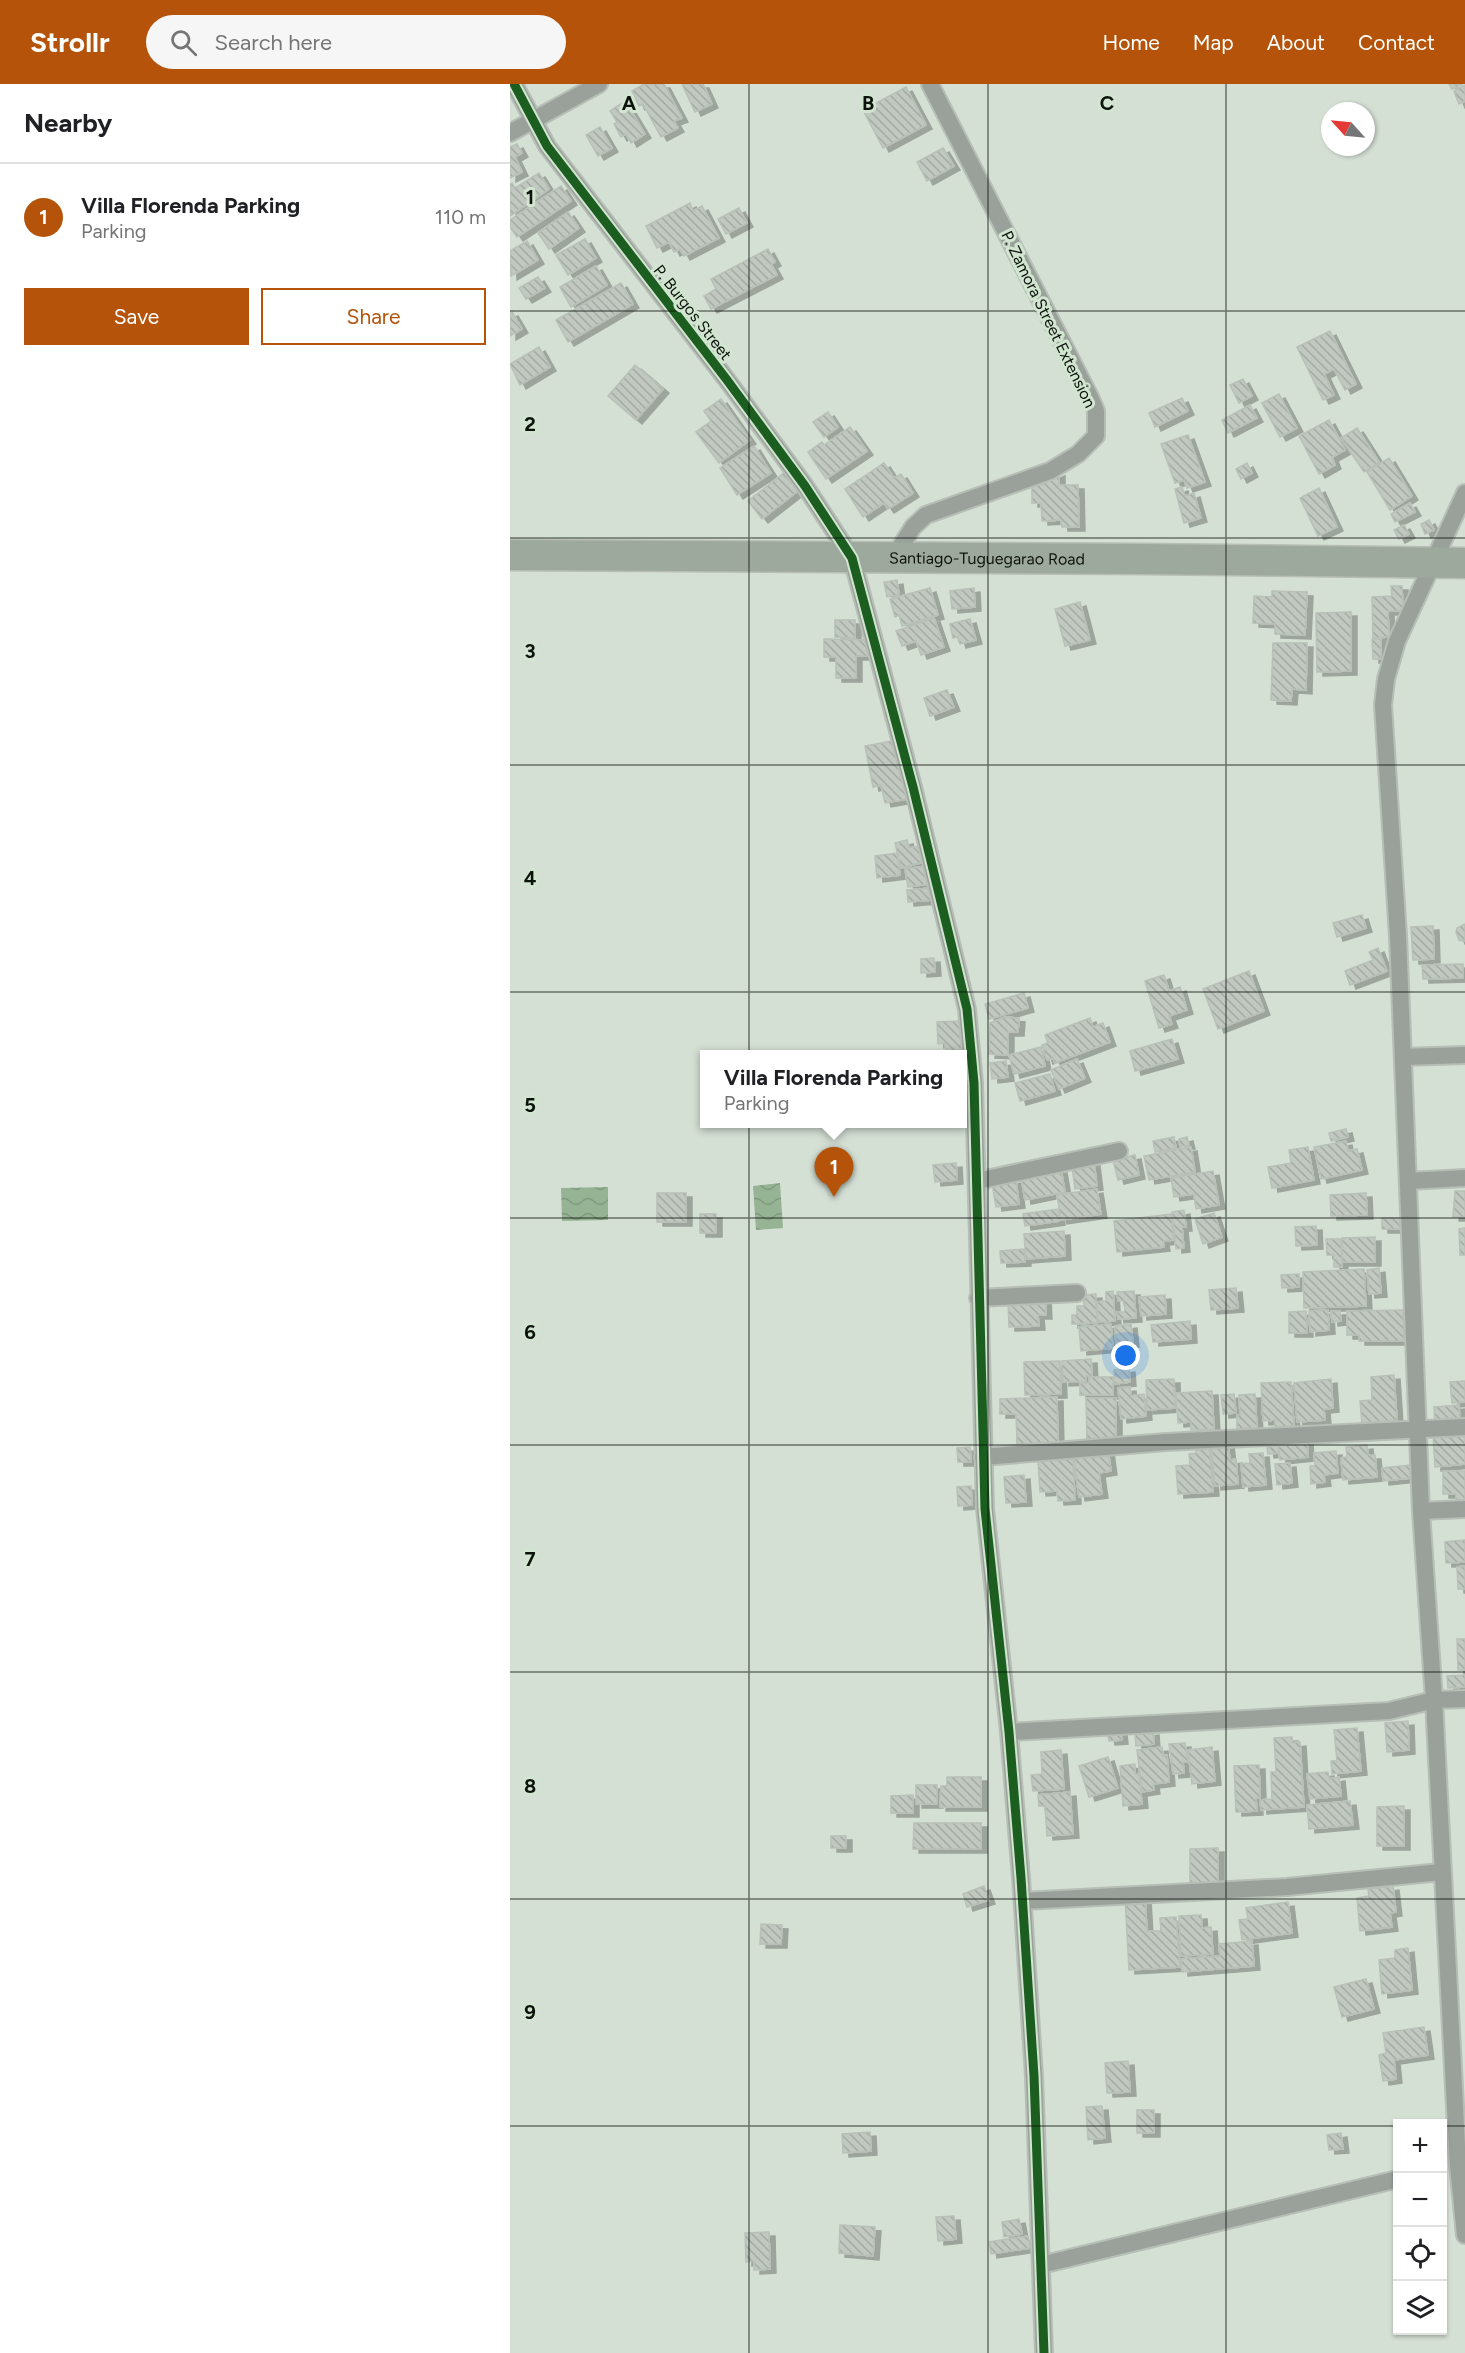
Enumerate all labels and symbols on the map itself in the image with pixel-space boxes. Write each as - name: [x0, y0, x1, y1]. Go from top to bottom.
- text: A: [622, 91, 637, 115]
- text: B: [862, 91, 874, 115]
- text: C: [1100, 91, 1114, 115]
- north arrow: [1321, 102, 1375, 156]
- text: 1: [526, 185, 534, 209]
- street label: P. Zamora Street Extension: [997, 228, 1100, 411]
- street label: P. Burgos Street: [650, 261, 736, 364]
- text: 2: [524, 412, 536, 436]
- street label: Santiago-Tuguegarao Road: [889, 548, 1085, 569]
- text: 3: [524, 639, 536, 663]
- text: 4: [524, 866, 537, 890]
- text: 5: [524, 1093, 536, 1117]
- pin: 1: [814, 1148, 854, 1197]
- text: 6: [524, 1320, 536, 1344]
- your location: [1111, 1341, 1140, 1370]
- text: 7: [524, 1547, 536, 1571]
- text: 8: [524, 1774, 536, 1798]
- text: 9: [524, 2000, 536, 2024]

